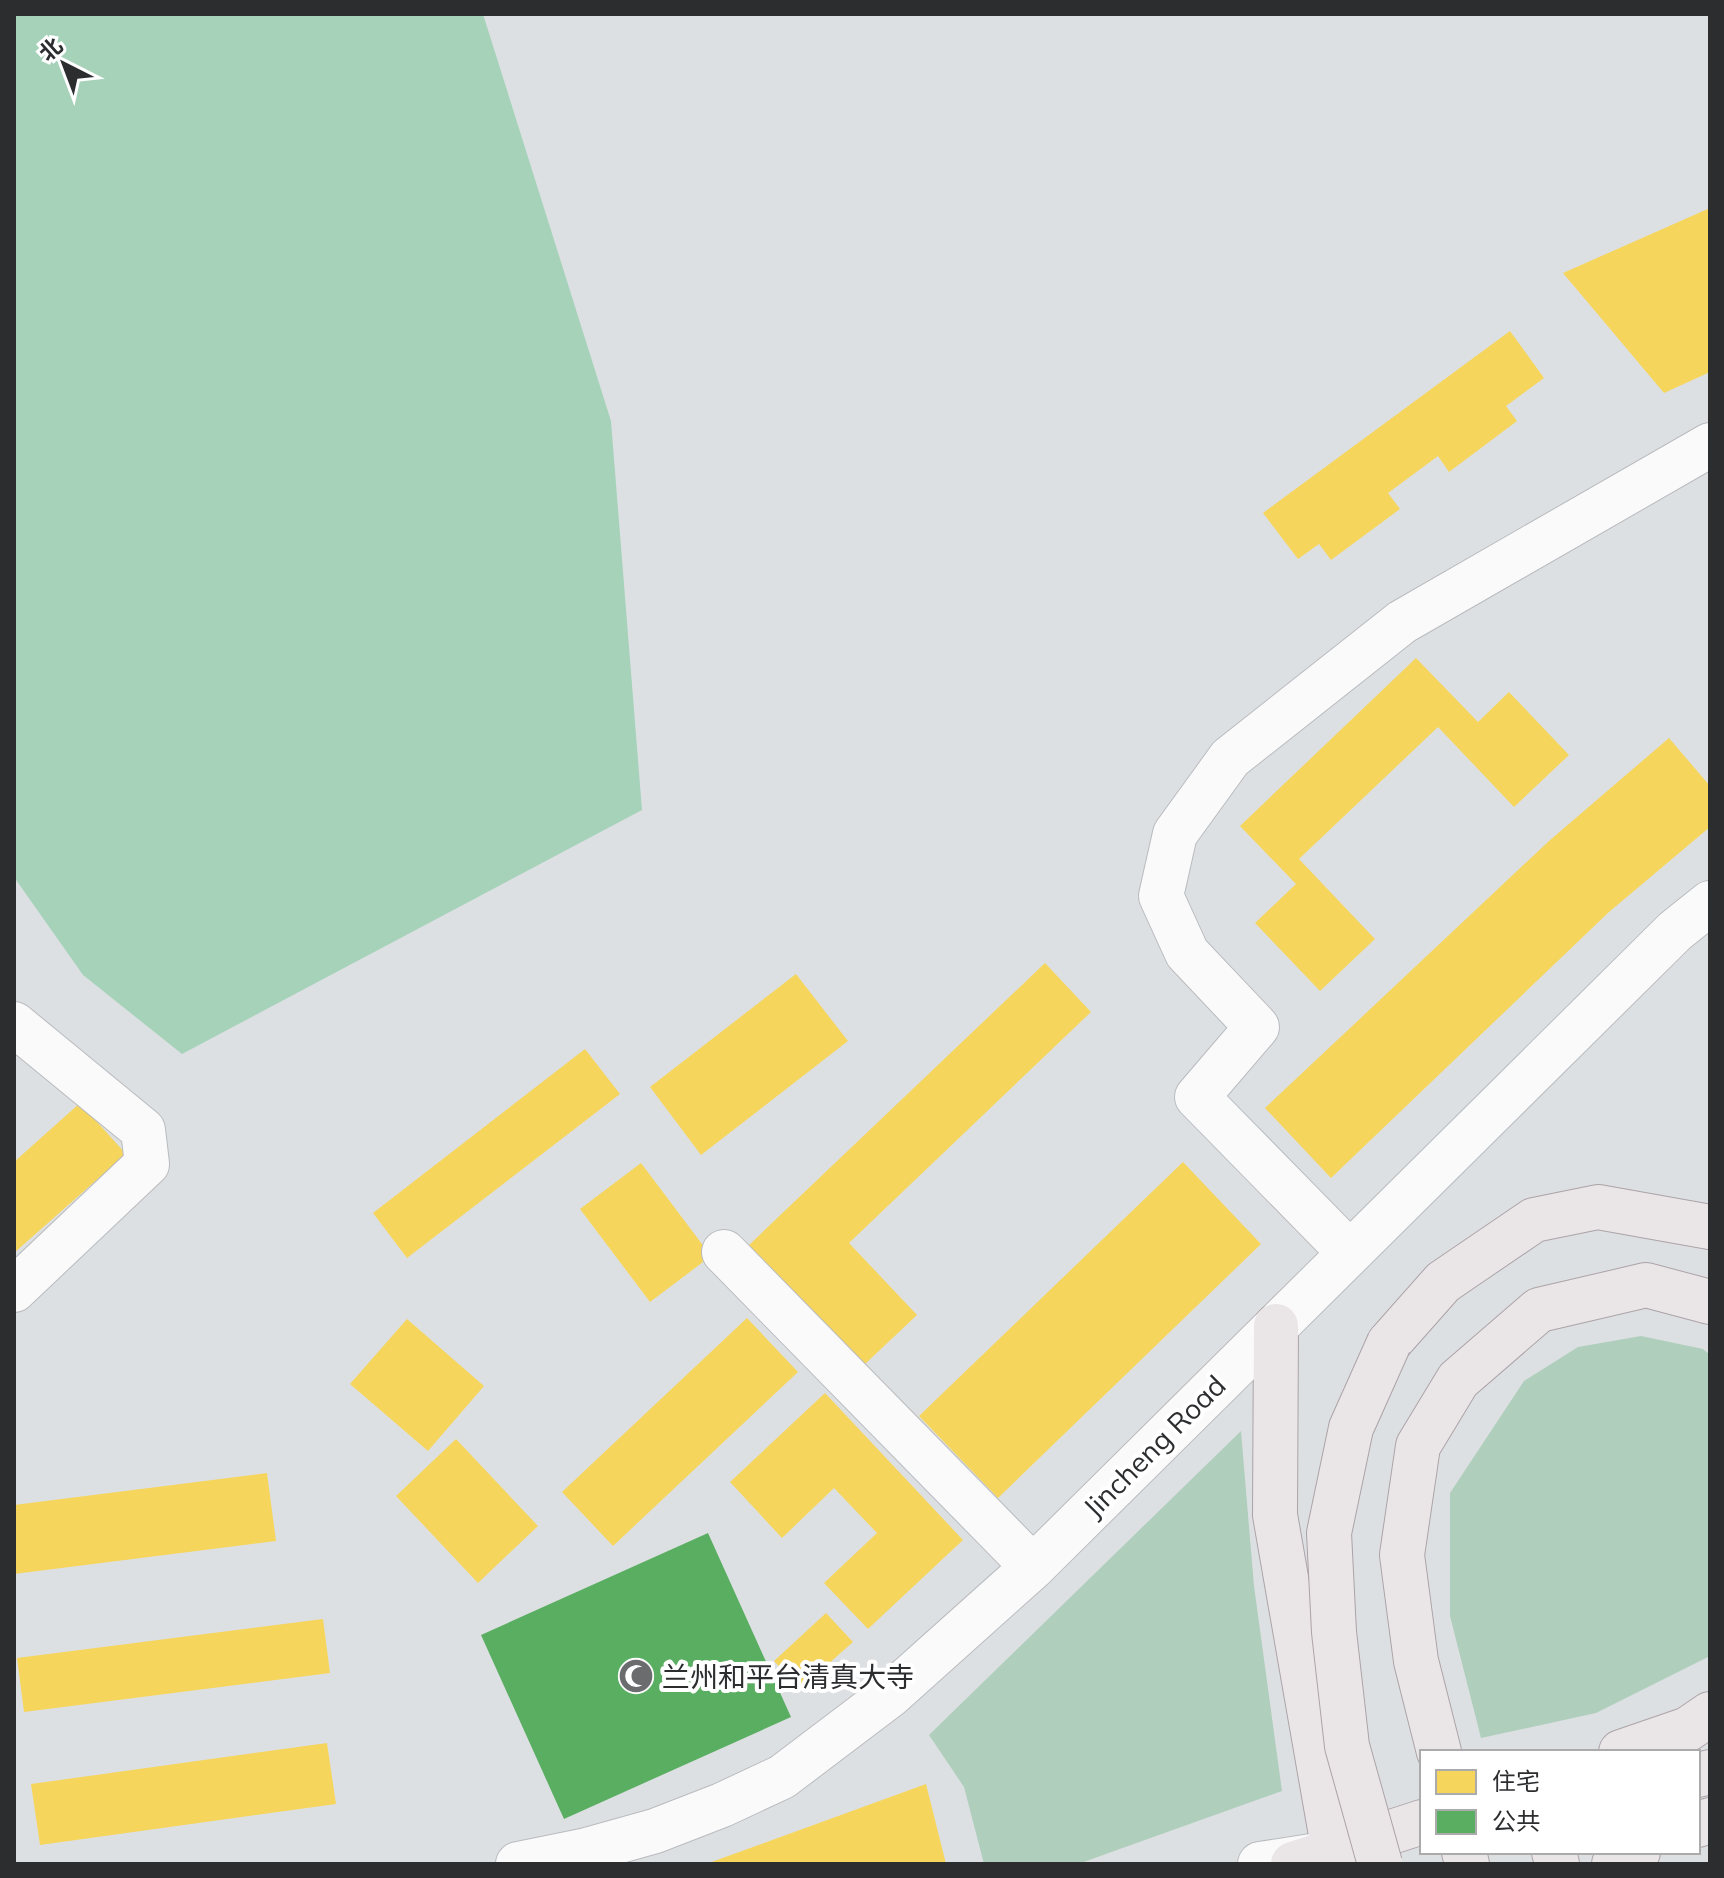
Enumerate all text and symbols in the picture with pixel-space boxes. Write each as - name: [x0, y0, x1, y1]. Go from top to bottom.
- north arrow: [24, 24, 104, 104]
- text: 北: [33, 31, 68, 67]
- street label: Jincheng Road: [1076, 1368, 1232, 1524]
- mosque icon: 兰州和平台清真大寺: [617, 1657, 655, 1695]
- place label: 兰州和平台清真大寺: [662, 1659, 914, 1694]
- legend: [1420, 1750, 1700, 1854]
- text: 住宅: [1492, 1766, 1540, 1796]
- text: 公共: [1492, 1806, 1540, 1836]

